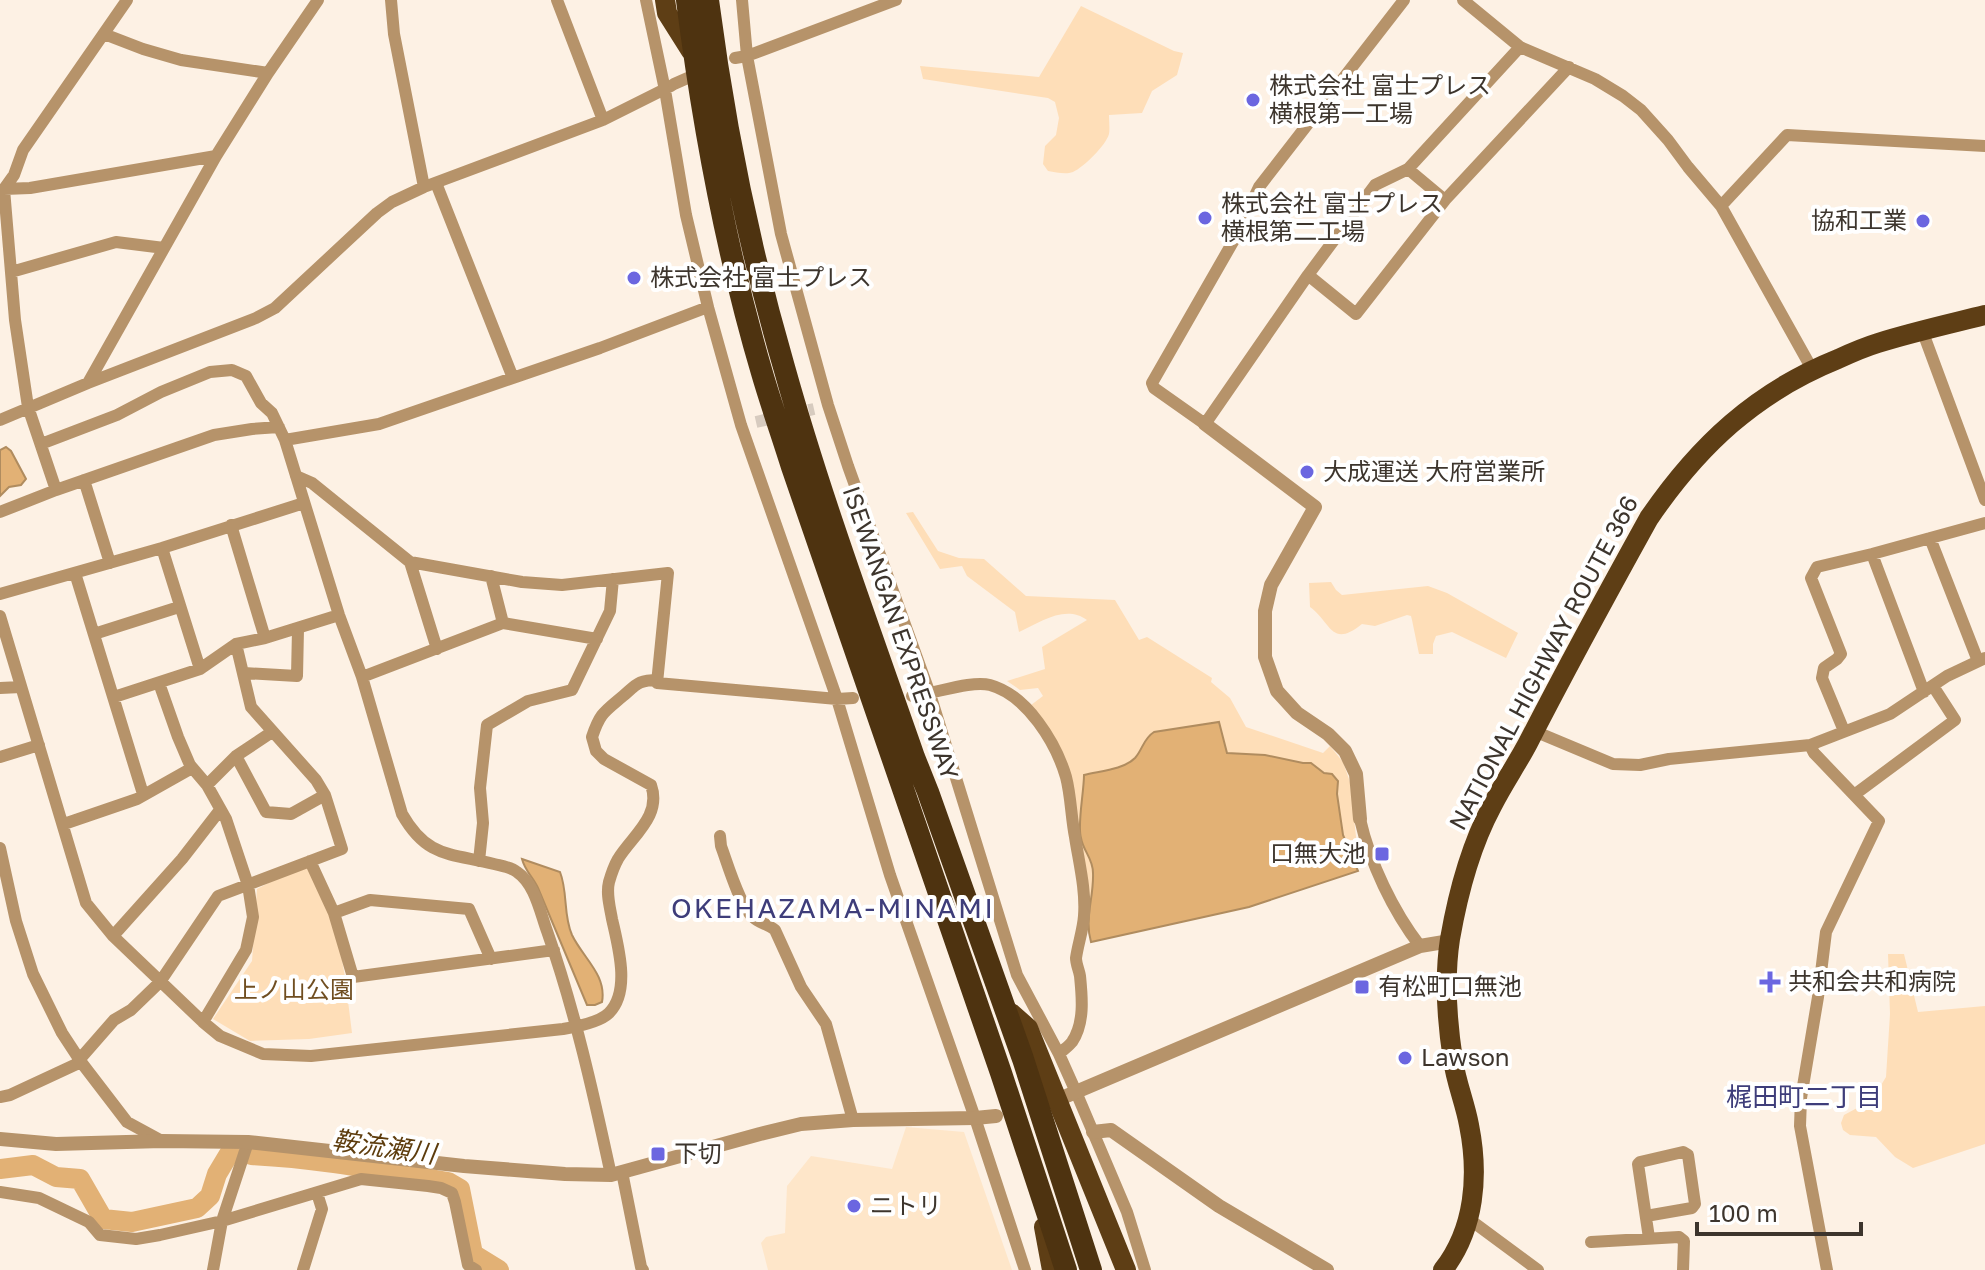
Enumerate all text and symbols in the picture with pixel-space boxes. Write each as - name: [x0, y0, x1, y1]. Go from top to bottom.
- place label: 株式会社 富士プレス 横根第一工場: [1269, 70, 1491, 127]
- marker: 株式会社 富士プレス 横根第一工場: [1244, 91, 1262, 109]
- place label: 株式会社 富士プレス 横根第二工場: [1221, 188, 1443, 245]
- place label: 協和工業: [1811, 205, 1907, 234]
- marker: 株式会社 富士プレス 横根第二工場: [1196, 209, 1214, 227]
- marker: 協和工業: [1914, 212, 1932, 230]
- place label: 株式会社 富士プレス: [650, 262, 872, 291]
- marker: 株式会社 富士プレス: [625, 269, 643, 287]
- place label: 大成運送 大府営業所: [1323, 456, 1545, 485]
- marker: 大成運送 大府営業所: [1298, 463, 1316, 481]
- street label: ISEWANGAN EXPRESSWAY: [837, 482, 966, 784]
- street label: NATIONAL HIGHWAY ROUTE 366: [1442, 490, 1643, 834]
- place label: 口無大池: [1270, 838, 1366, 867]
- marker: 口無大池: [1373, 845, 1391, 863]
- district label: OKEHAZAMA-MINAMI: [671, 891, 995, 924]
- place label: 共和会共和病院: [1788, 966, 1956, 995]
- place label: 有松町口無池: [1378, 971, 1522, 1000]
- marker: 共和会共和病院: [1759, 971, 1781, 993]
- park label: 上ノ山公園: [234, 974, 354, 1003]
- marker: 有松町口無池: [1353, 978, 1371, 996]
- place label: Lawson: [1421, 1042, 1510, 1071]
- marker: Lawson: [1396, 1049, 1414, 1067]
- district label: 梶田町二丁目: [1726, 1081, 1882, 1112]
- water label: 鞍流瀬川: [330, 1124, 441, 1170]
- place label: 下切: [674, 1138, 722, 1167]
- marker: 下切: [649, 1145, 667, 1163]
- scale bar: [1697, 1186, 1861, 1236]
- place label: ニトリ: [870, 1190, 942, 1219]
- marker: ニトリ: [845, 1197, 863, 1215]
- text: 100 m: [1709, 1198, 1778, 1227]

